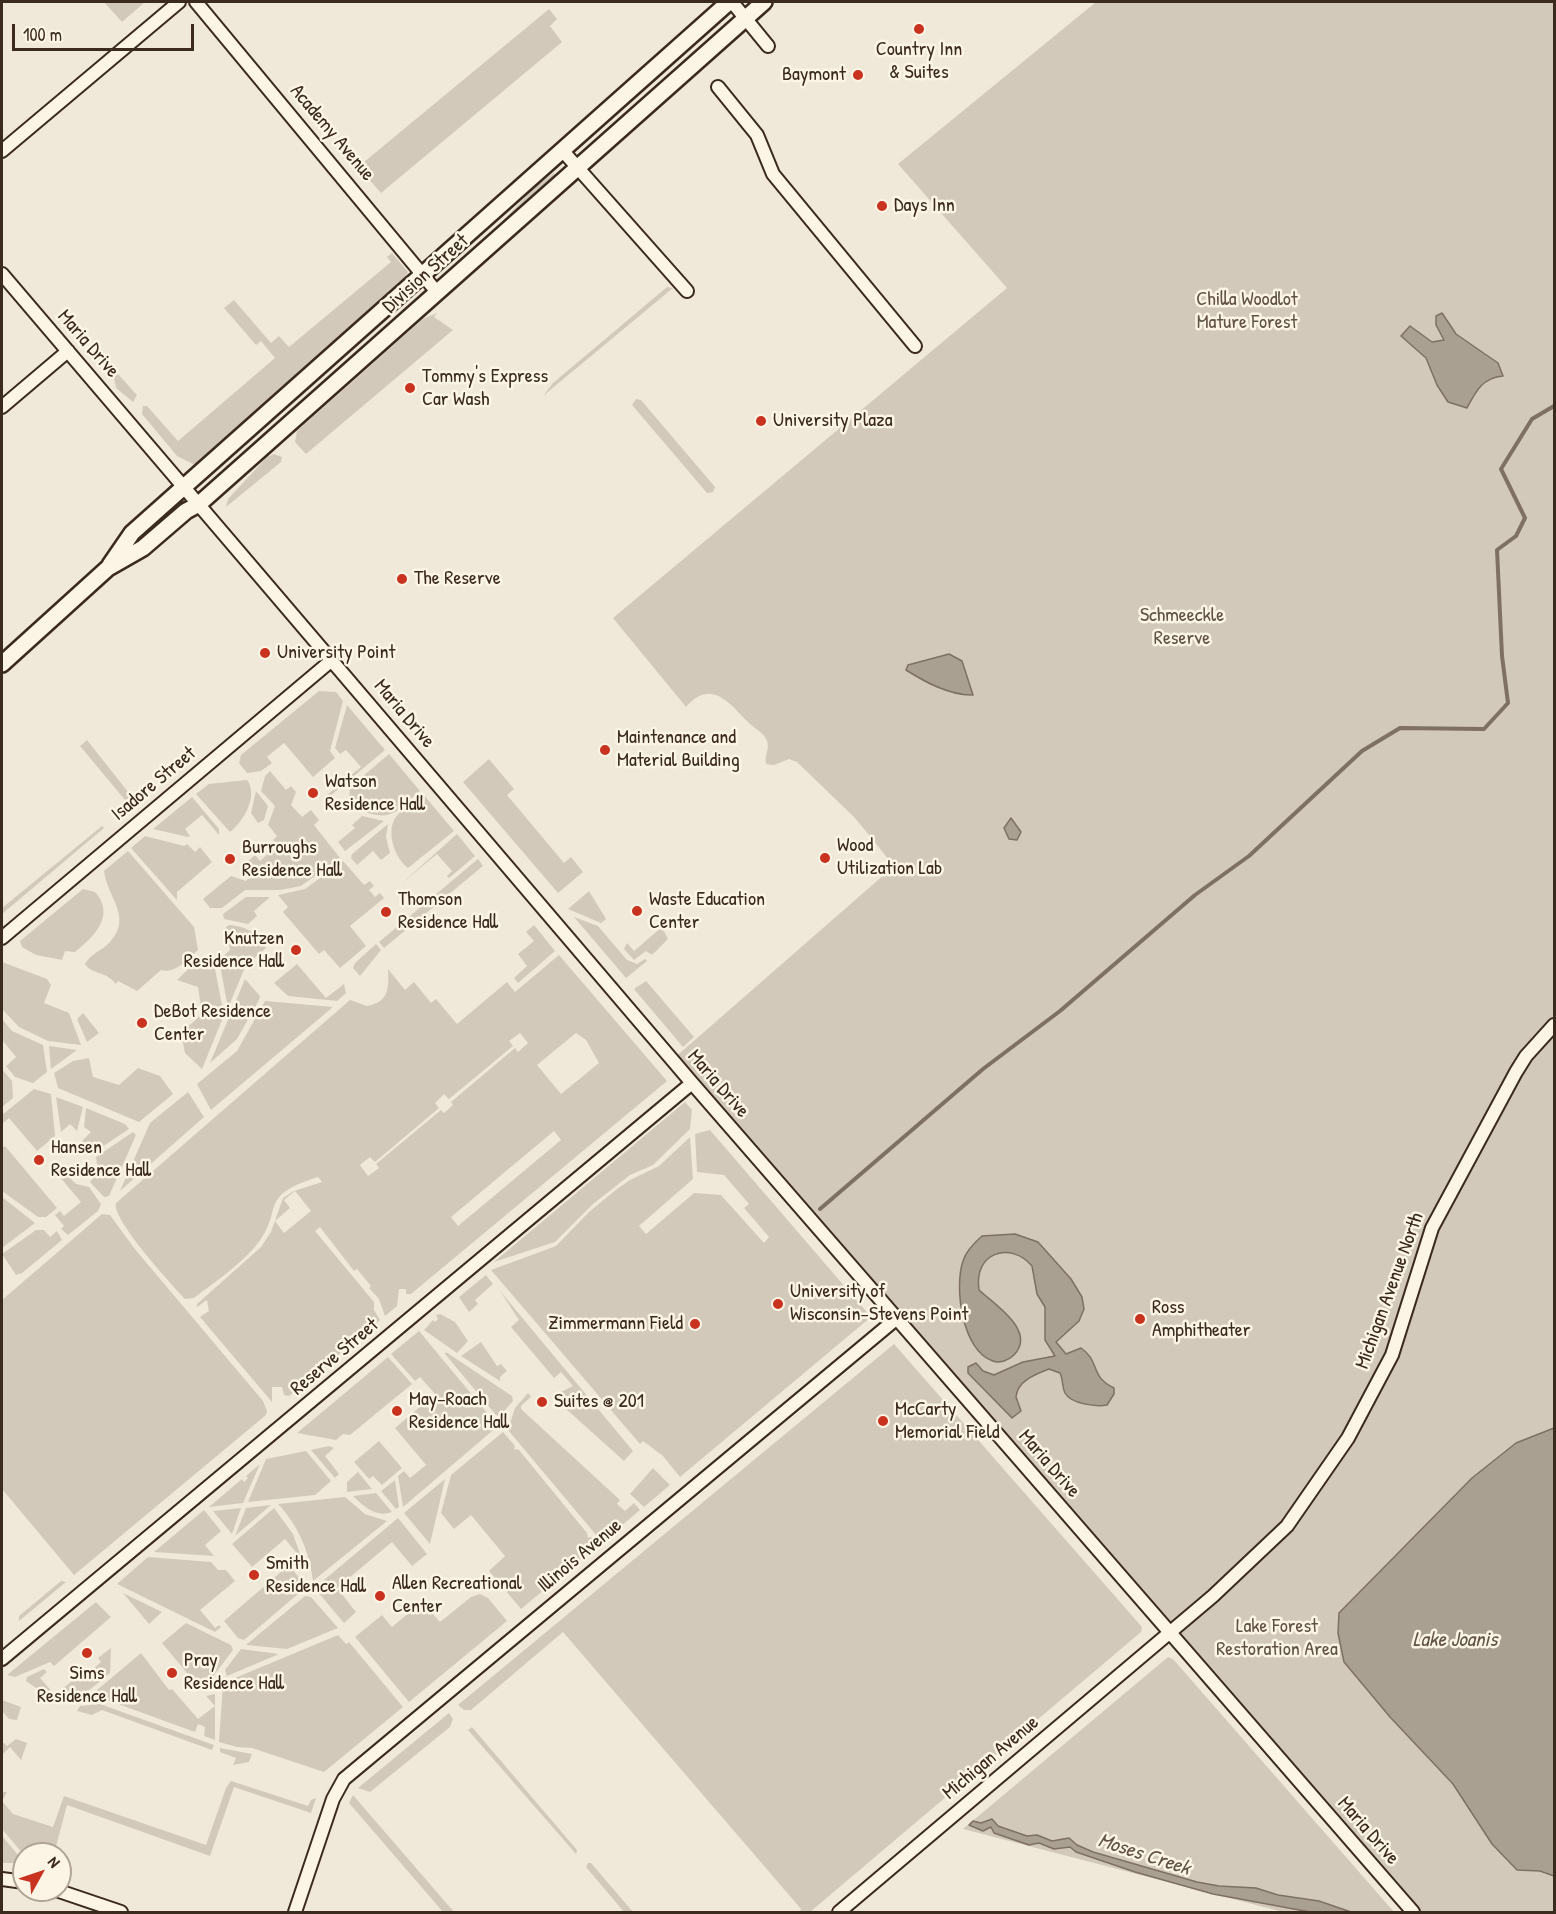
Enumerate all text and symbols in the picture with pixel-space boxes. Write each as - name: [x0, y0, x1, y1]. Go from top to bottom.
- scale bar: [15, 12, 196, 50]
- text: 100 m: [23, 22, 62, 47]
- marker: Country Inn & Suites: [912, 22, 926, 36]
- place label: Country Inn & Suites: [876, 38, 962, 85]
- place label: Baymont: [782, 63, 846, 87]
- marker: Baymont: [851, 68, 865, 82]
- street label: Academy Avenue: [285, 80, 379, 186]
- place label: Days Inn: [894, 194, 955, 218]
- marker: Days Inn: [875, 199, 889, 213]
- street label: Division Street: [378, 229, 474, 319]
- park label: Chilla Woodlot Mature Forest: [1196, 288, 1298, 335]
- street label: Maria Drive: [52, 305, 124, 383]
- place label: Tommy's Express Car Wash: [422, 365, 548, 412]
- marker: Tommy's Express Car Wash: [403, 381, 417, 395]
- place label: University Plaza: [773, 409, 892, 433]
- marker: University Plaza: [754, 414, 768, 428]
- place label: The Reserve: [414, 567, 501, 591]
- marker: The Reserve: [395, 572, 409, 586]
- park label: Schmeeckle Reserve: [1140, 604, 1224, 651]
- place label: University Point: [277, 641, 395, 665]
- marker: University Point: [258, 646, 272, 660]
- street label: Maria Drive: [368, 675, 440, 753]
- place label: Maintenance and Material Building: [617, 726, 740, 773]
- street label: Isadore Street: [107, 742, 201, 826]
- marker: Maintenance and Material Building: [598, 743, 612, 757]
- place label: Watson Residence Hall: [325, 770, 425, 817]
- marker: Watson Residence Hall: [306, 786, 320, 800]
- place label: Wood Utilization Lab: [837, 834, 942, 881]
- place label: Burroughs Residence Hall: [242, 836, 342, 883]
- marker: Wood Utilization Lab: [818, 851, 832, 865]
- marker: Burroughs Residence Hall: [223, 852, 237, 866]
- place label: Thomson Residence Hall: [398, 888, 498, 935]
- place label: Waste Education Center: [649, 888, 765, 935]
- marker: Waste Education Center: [630, 904, 644, 918]
- marker: Thomson Residence Hall: [379, 905, 393, 919]
- place label: Knutzen Residence Hall: [184, 927, 284, 974]
- marker: Knutzen Residence Hall: [289, 943, 303, 957]
- place label: DeBot Residence Center: [154, 1000, 271, 1047]
- marker: DeBot Residence Center: [135, 1016, 149, 1030]
- street label: Maria Drive: [682, 1045, 754, 1123]
- place label: Hansen Residence Hall: [51, 1136, 151, 1183]
- marker: Hansen Residence Hall: [32, 1153, 46, 1167]
- street label: Michigan Avenue North: [1351, 1210, 1429, 1372]
- place label: University of Wisconsin–Stevens Point: [790, 1280, 968, 1327]
- place label: Ross Amphitheater: [1152, 1296, 1250, 1343]
- marker: University of Wisconsin–Stevens Point: [771, 1297, 785, 1311]
- place label: Zimmermann Field: [548, 1312, 683, 1336]
- marker: Ross Amphitheater: [1133, 1312, 1147, 1326]
- street label: Reserve Street: [286, 1313, 384, 1401]
- marker: Zimmermann Field: [688, 1317, 702, 1331]
- place label: May–Roach Residence Hall: [409, 1388, 509, 1435]
- place label: Suites @ 201: [554, 1390, 644, 1414]
- marker: Suites @ 201: [535, 1395, 549, 1409]
- place label: McCarty Memorial Field: [895, 1398, 1000, 1445]
- marker: May–Roach Residence Hall: [390, 1404, 404, 1418]
- marker: McCarty Memorial Field: [876, 1414, 890, 1428]
- street label: Maria Drive: [1013, 1425, 1085, 1503]
- street label: Illinois Avenue: [533, 1514, 627, 1598]
- place label: Smith Residence Hall: [266, 1552, 366, 1599]
- marker: Smith Residence Hall: [247, 1568, 261, 1582]
- place label: Allen Recreational Center: [392, 1572, 522, 1619]
- marker: Allen Recreational Center: [373, 1589, 387, 1603]
- park label: Lake Forest Restoration Area: [1216, 1615, 1338, 1662]
- water label: Lake Joanis: [1413, 1627, 1497, 1653]
- marker: Sims Residence Hall: [80, 1646, 94, 1660]
- place label: Pray Residence Hall: [184, 1649, 284, 1696]
- place label: Sims Residence Hall: [37, 1662, 137, 1709]
- marker: Pray Residence Hall: [165, 1666, 179, 1680]
- street label: Michigan Avenue: [938, 1711, 1044, 1805]
- street label: Maria Drive: [1332, 1792, 1404, 1870]
- water label: Moses Creek: [1095, 1828, 1193, 1882]
- north arrow: [12, 1842, 72, 1902]
- text: N: [43, 1851, 65, 1872]

